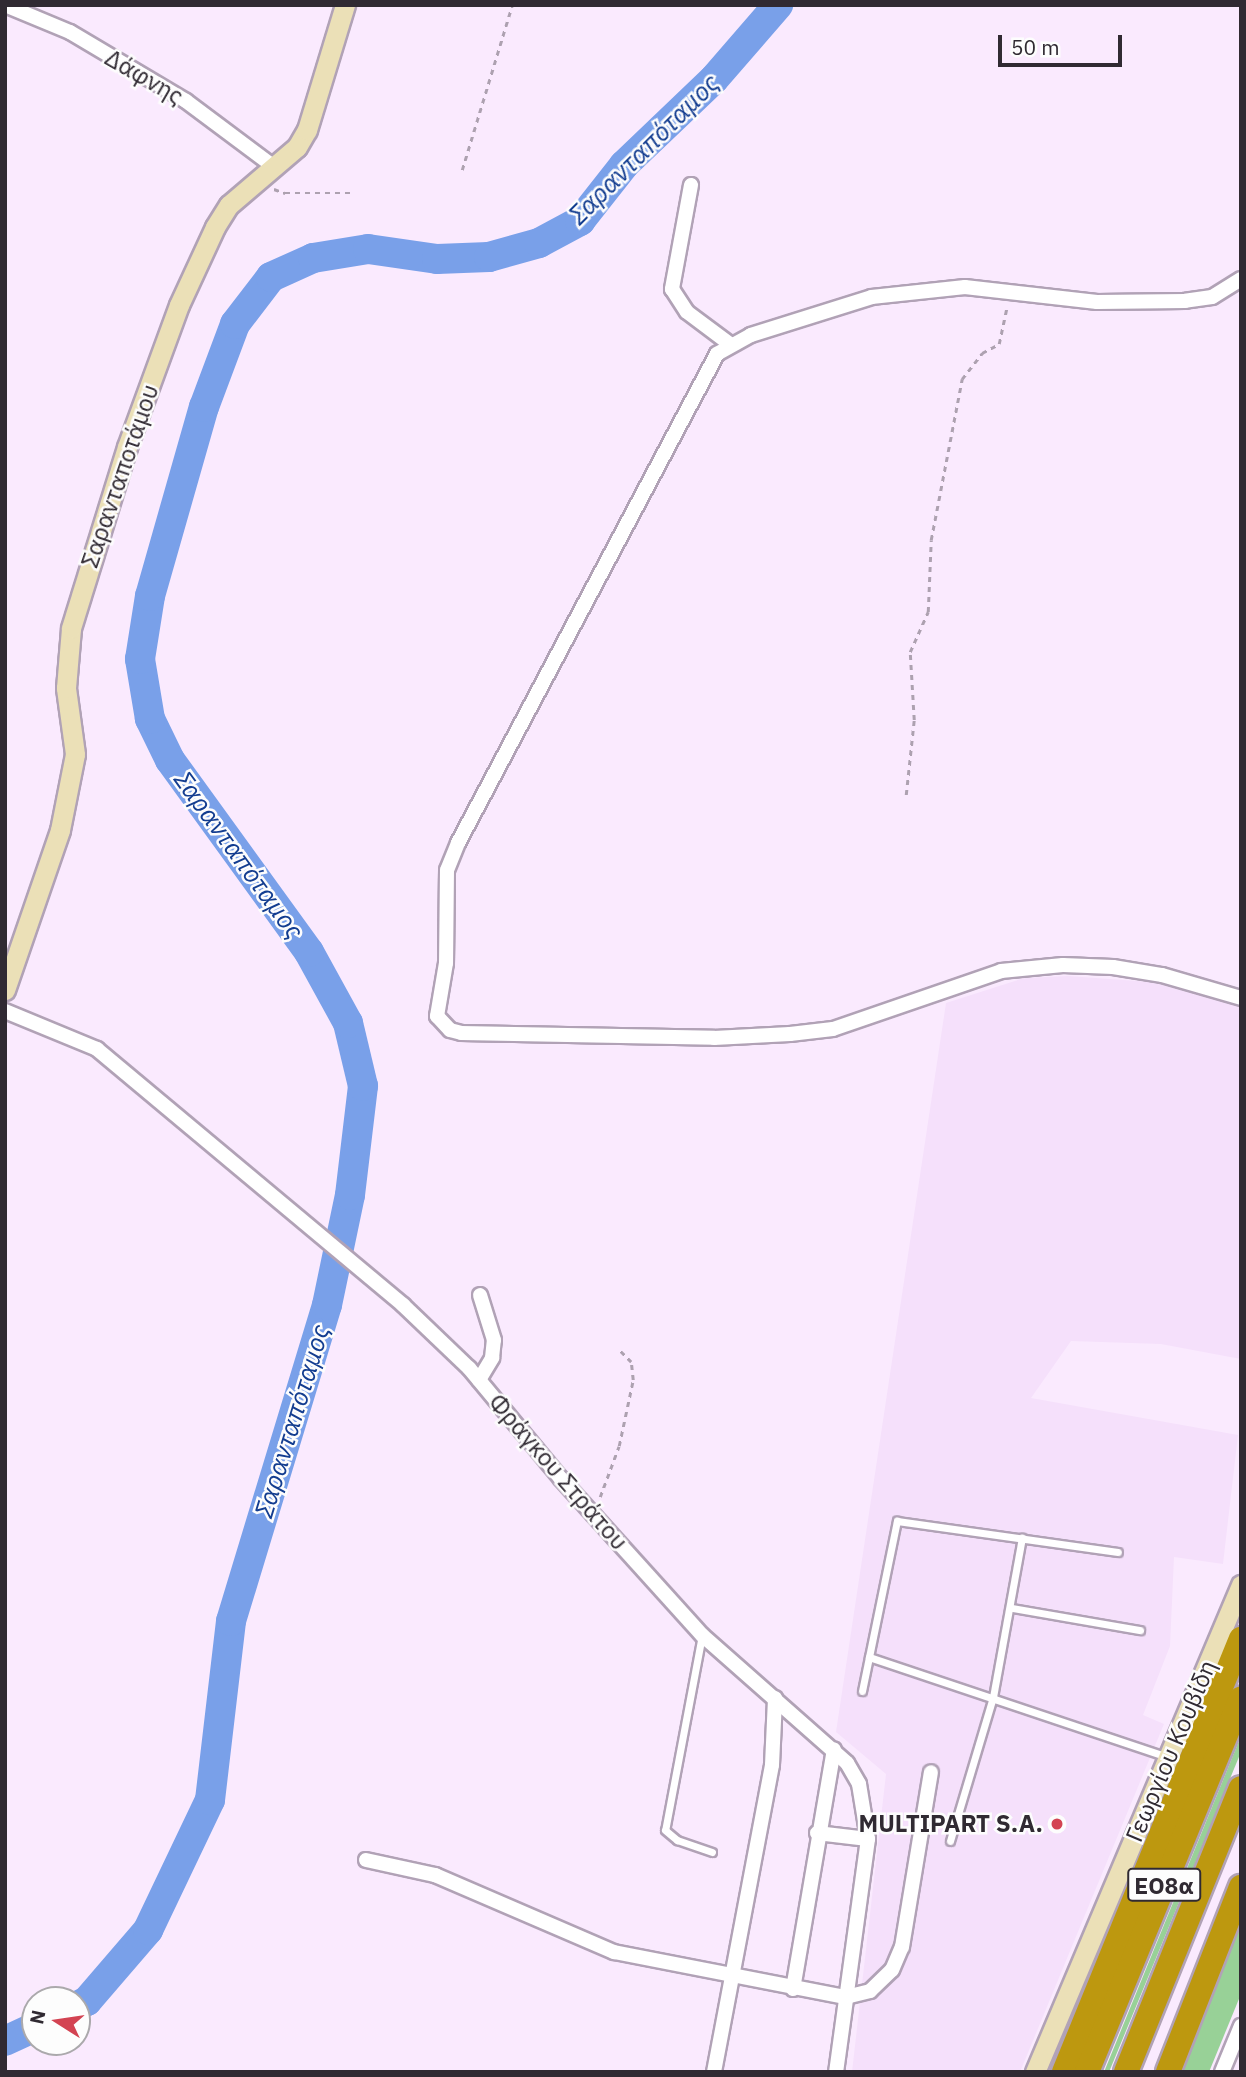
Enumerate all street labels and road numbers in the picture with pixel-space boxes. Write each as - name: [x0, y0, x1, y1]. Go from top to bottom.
- street label: Δάφνης: [100, 43, 188, 111]
- street label: Σαρανταποτάμου: [75, 381, 165, 571]
- street label: Φράγκου Στράτου: [482, 1388, 634, 1556]
- street label: Γεωργίου Κουβίδη: [1120, 1656, 1222, 1846]
- road number: ΕΟ8α: [1126, 1866, 1202, 1904]

